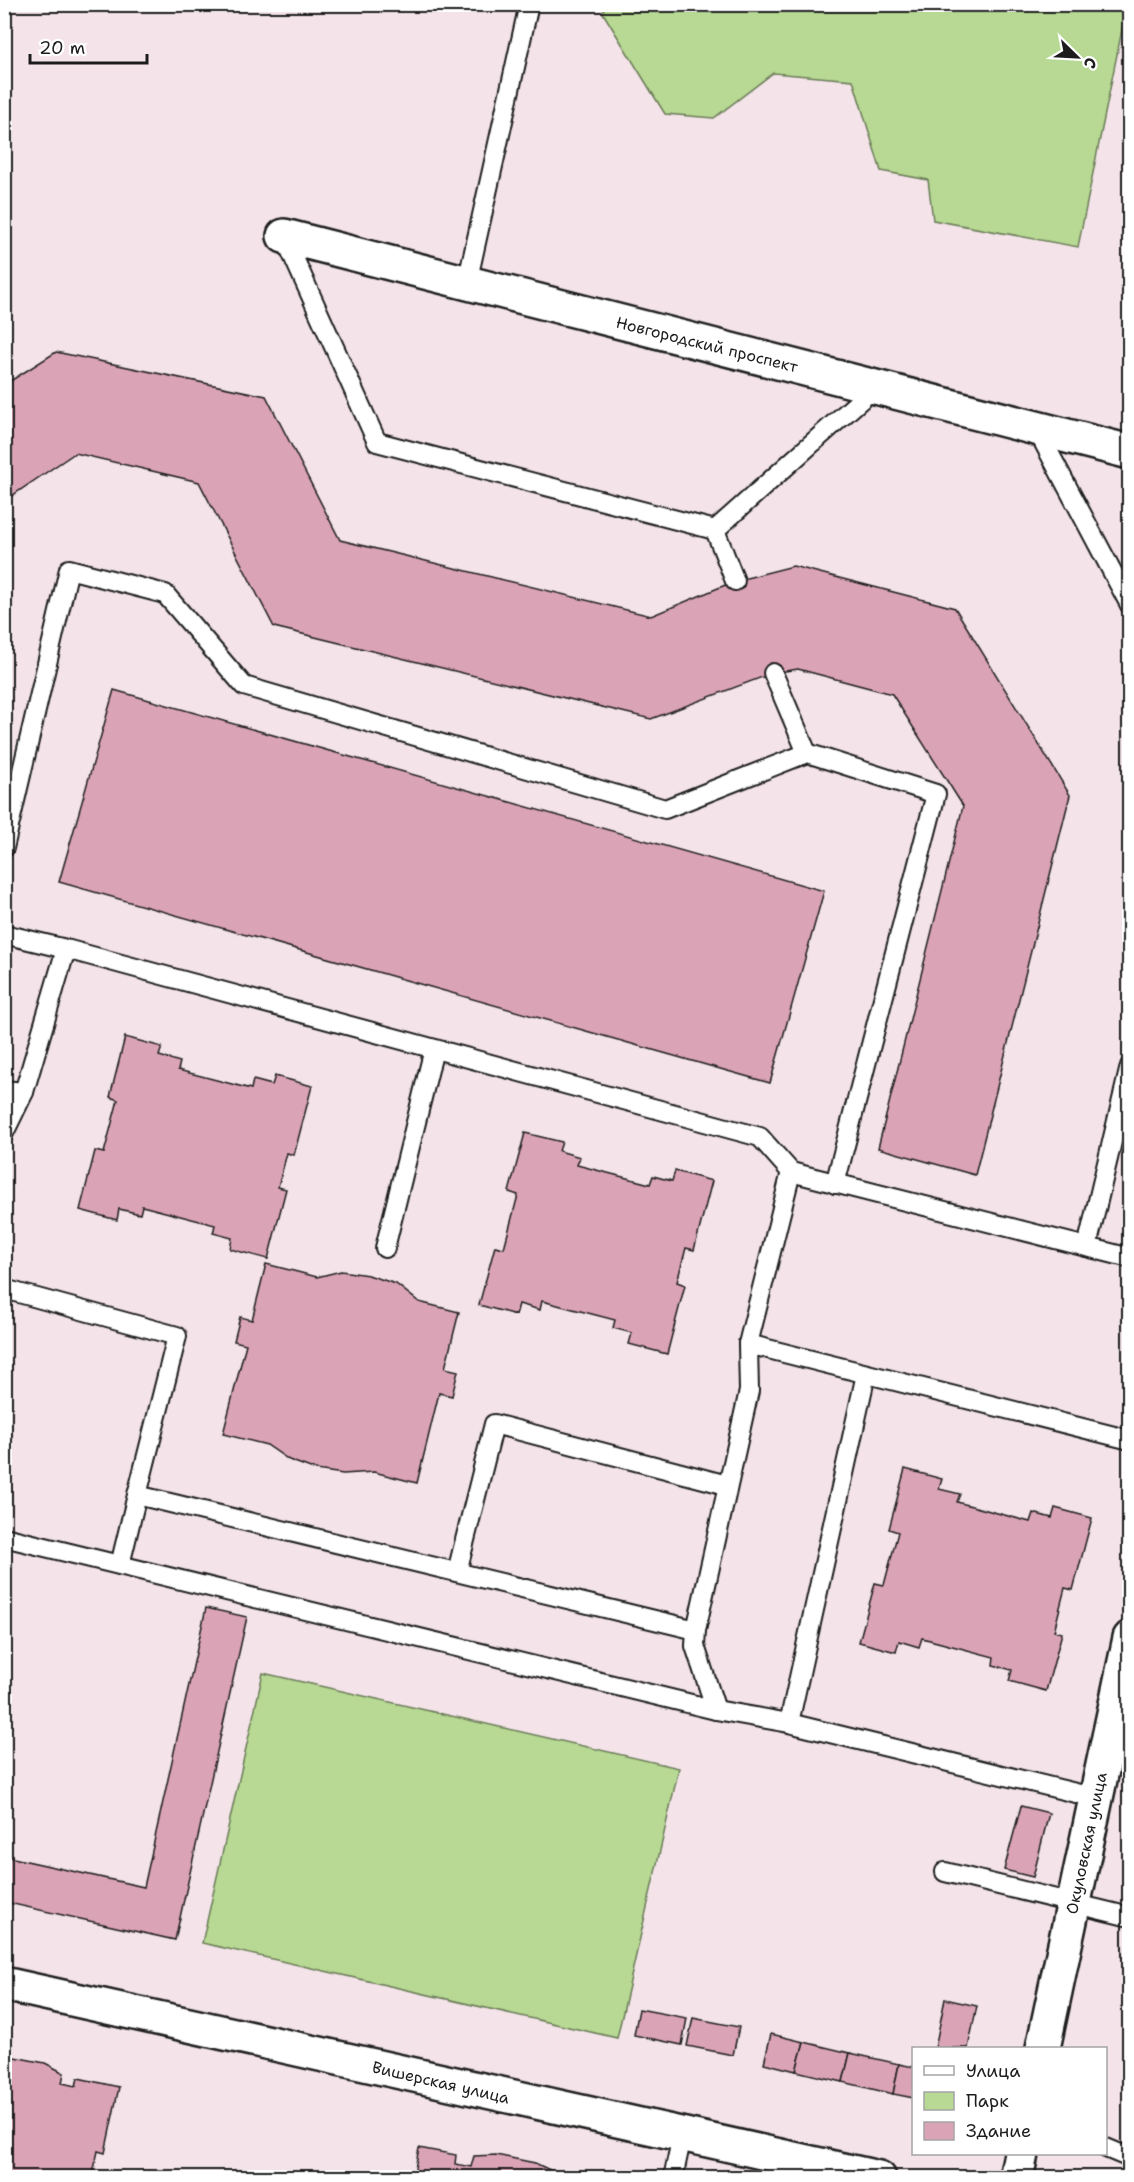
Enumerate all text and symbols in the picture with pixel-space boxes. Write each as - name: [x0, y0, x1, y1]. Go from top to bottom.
- scale bar: [30, 27, 147, 65]
- north arrow: [1047, 27, 1107, 87]
- text: 20 m: [39, 36, 85, 60]
- text: С: [1079, 54, 1102, 72]
- street label: Новгородский проспект: [614, 312, 801, 377]
- street label: Окуловская улица: [1061, 1770, 1112, 1916]
- legend: [912, 2047, 1107, 2155]
- street label: Вишерская улица: [370, 2056, 512, 2109]
- text: Улица: [966, 2059, 1020, 2083]
- text: Парк: [966, 2089, 1009, 2113]
- text: Здание: [966, 2119, 1031, 2143]

